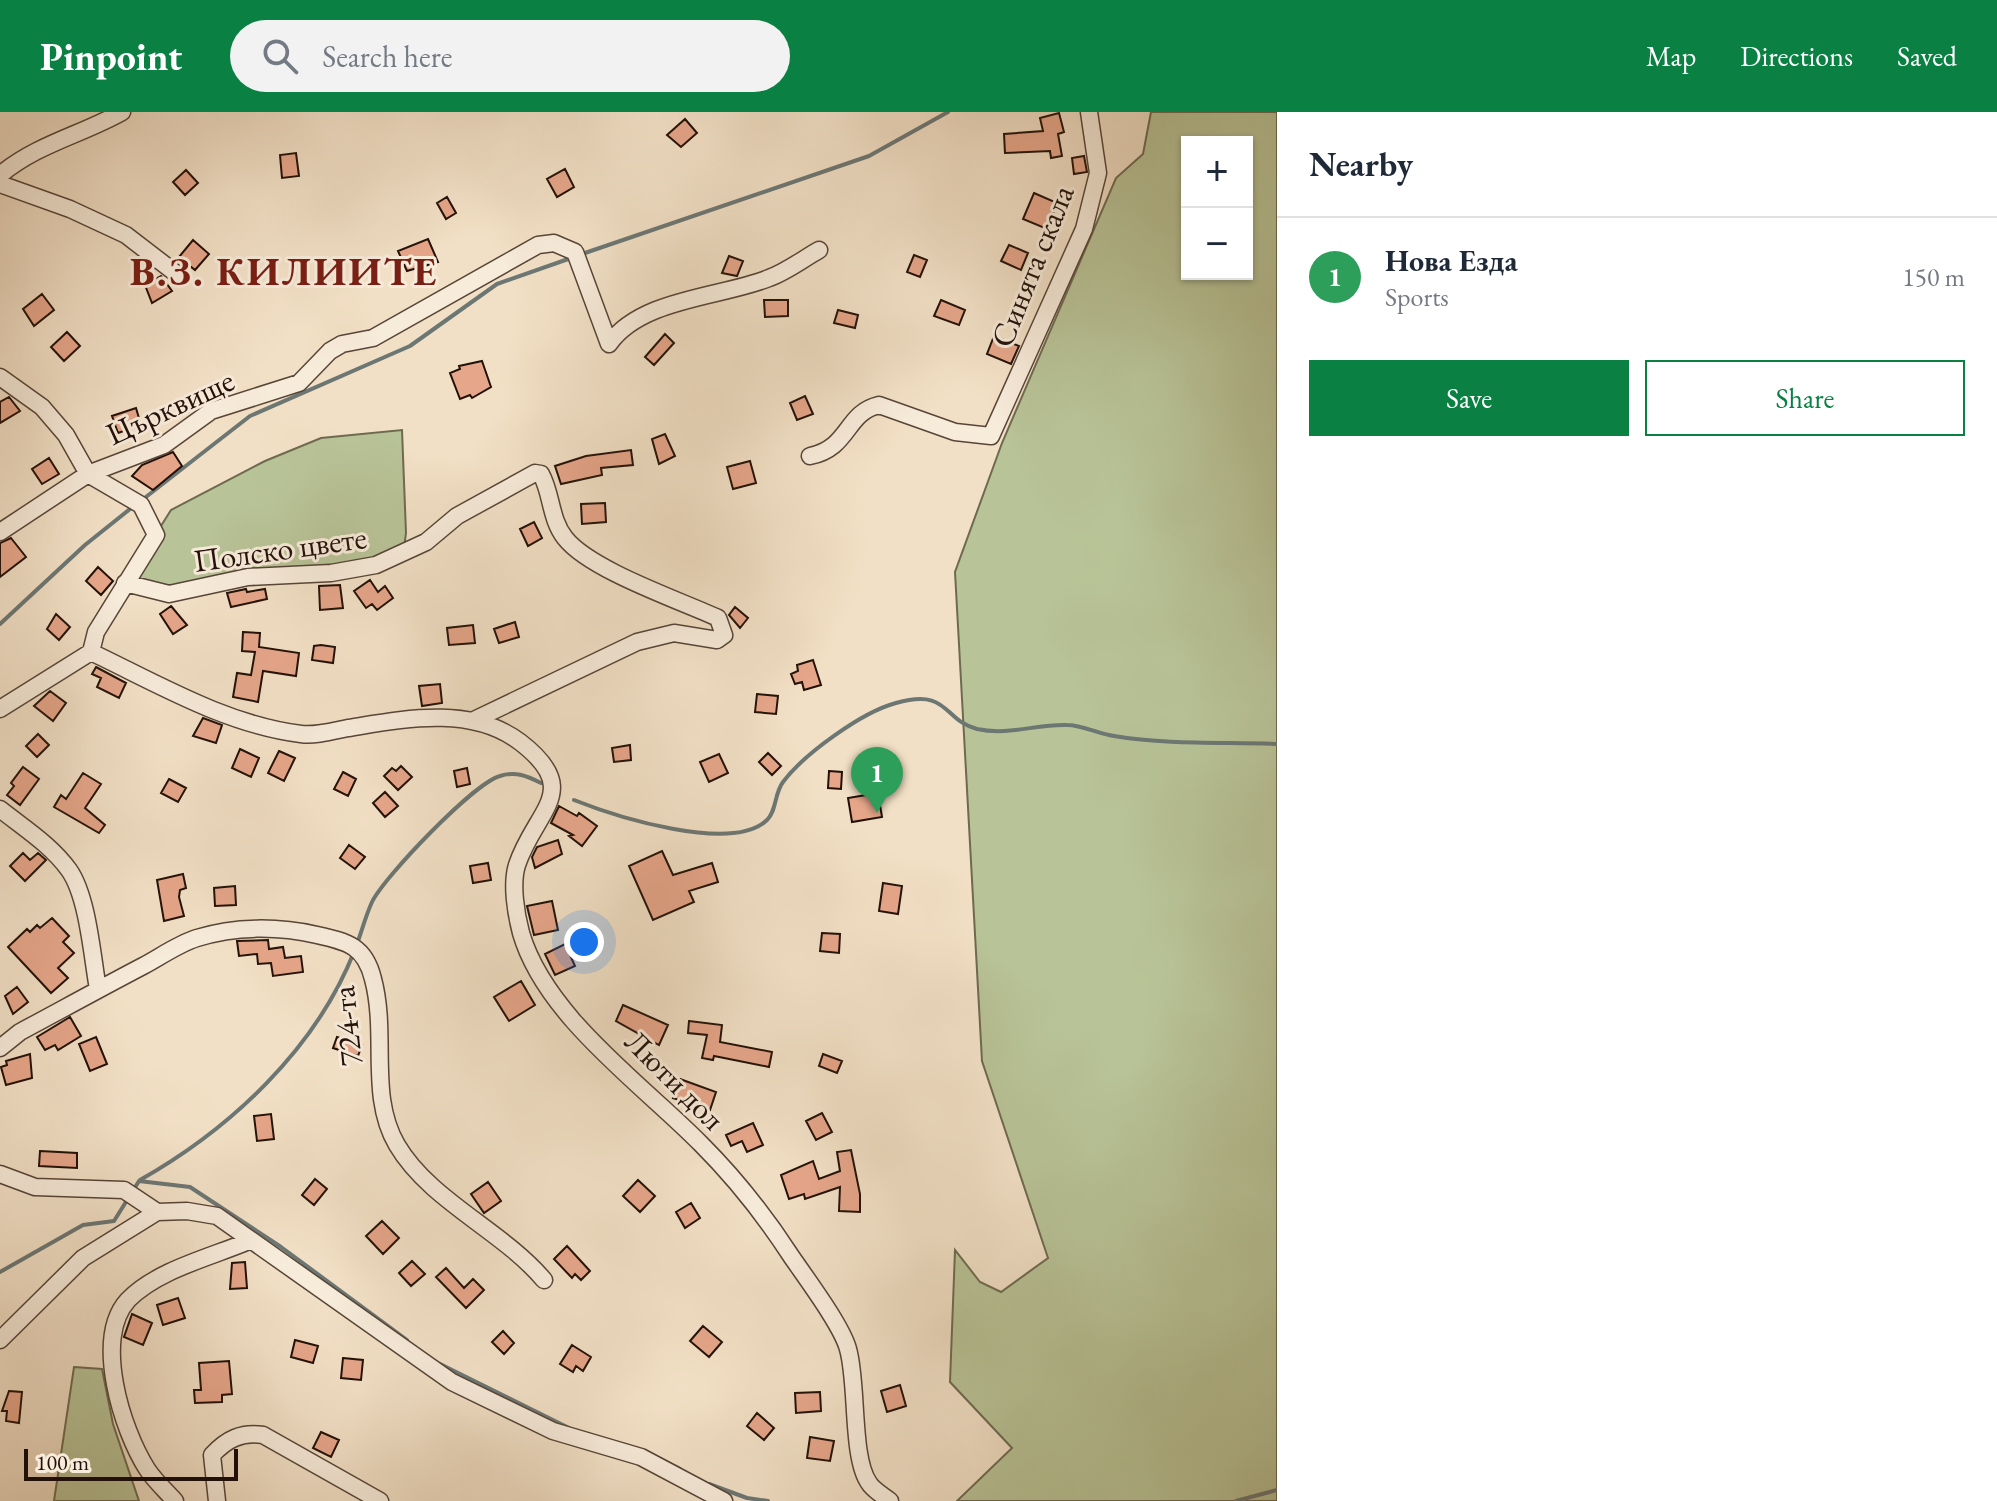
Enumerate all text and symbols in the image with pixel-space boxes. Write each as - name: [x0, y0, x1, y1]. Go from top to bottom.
- search box: [230, 20, 790, 92]
- text: Pinpoint: [40, 32, 182, 81]
- icon: search: [258, 34, 302, 78]
- text: Search here: [322, 37, 452, 76]
- text: Map: [1646, 38, 1696, 74]
- text: Directions: [1740, 38, 1853, 74]
- text: Saved: [1897, 38, 1957, 74]
- map controls: [1181, 136, 1253, 280]
- button: +: [1181, 136, 1253, 208]
- text: Nearby: [1309, 142, 1413, 186]
- street label: Синята скала: [980, 179, 1084, 353]
- button: −: [1181, 208, 1253, 280]
- text: Нова Езда: [1385, 241, 1518, 280]
- district label: В.З. КИЛИИТЕ: [130, 245, 438, 297]
- text: 1: [1328, 260, 1342, 294]
- text: 150 m: [1902, 260, 1965, 294]
- text: Sports: [1385, 280, 1449, 314]
- street label: Църквище: [99, 359, 241, 455]
- button: Save: [1309, 360, 1629, 436]
- button: Share: [1645, 360, 1965, 436]
- street label: Полско цвете: [191, 516, 369, 582]
- pin: 1: [851, 747, 903, 813]
- your location: [564, 922, 604, 962]
- street label: 724-та: [322, 983, 372, 1068]
- street label: Люти дол: [616, 1021, 734, 1139]
- scale bar: [24, 1445, 238, 1481]
- text: 100 m: [36, 1448, 89, 1477]

